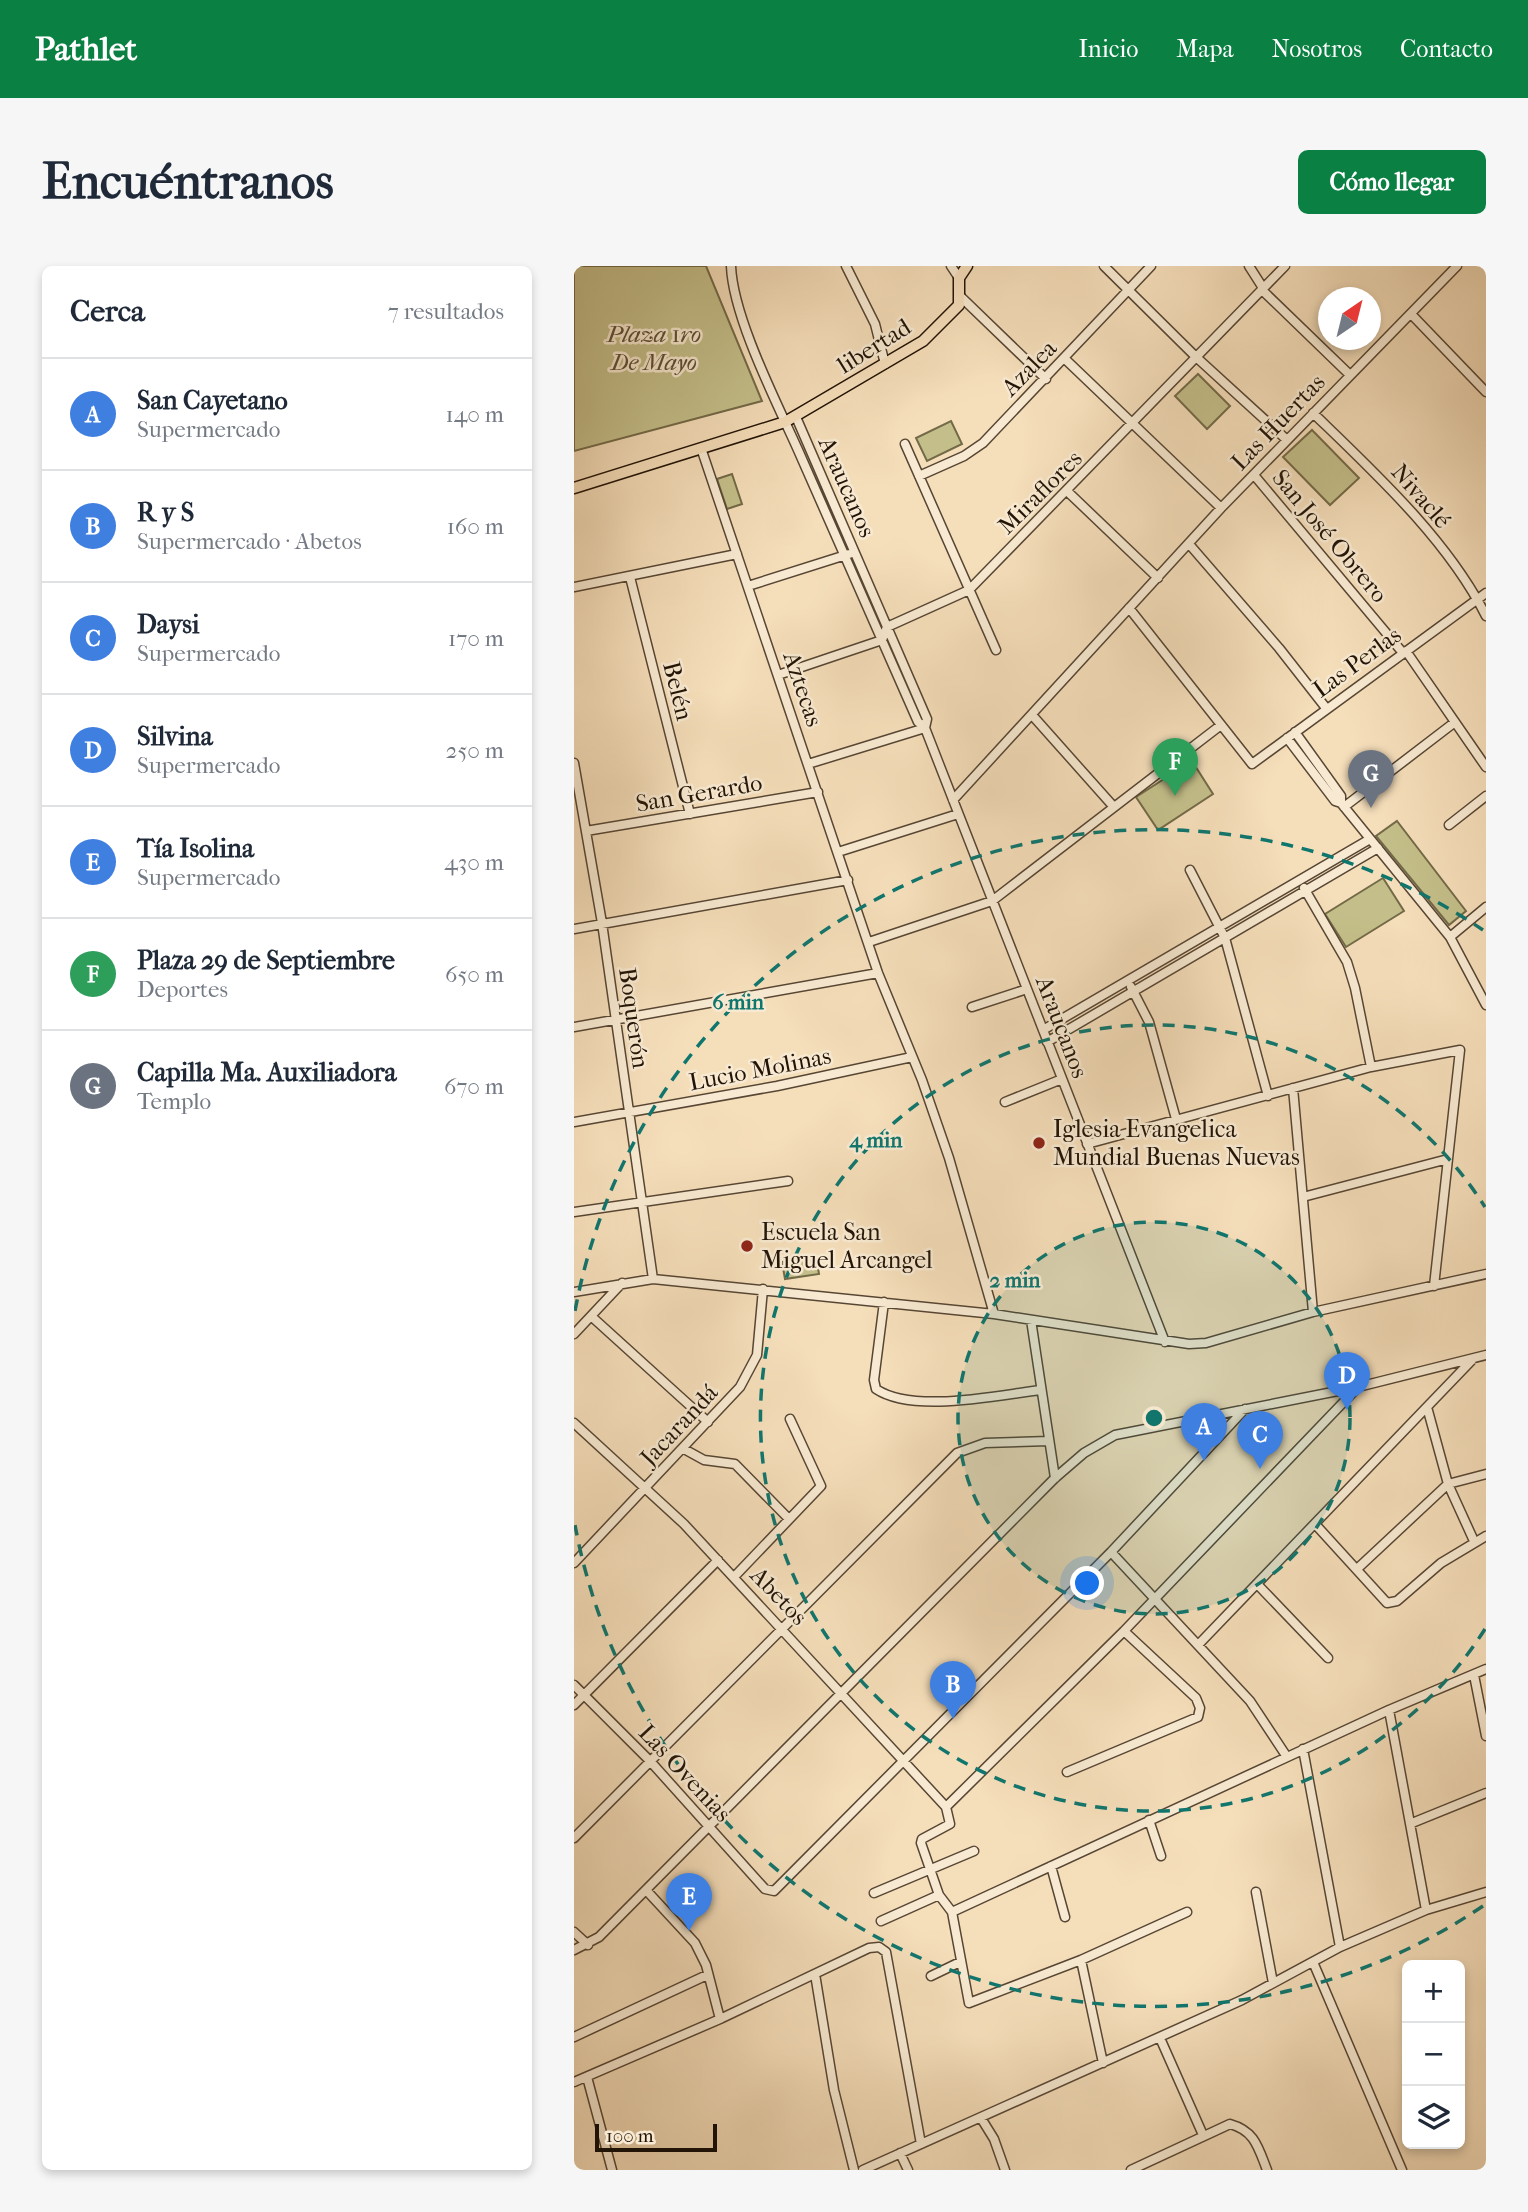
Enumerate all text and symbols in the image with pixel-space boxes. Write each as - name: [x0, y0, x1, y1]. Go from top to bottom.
- text: Pathlet: [35, 30, 137, 69]
- text: Inicio: [1078, 35, 1138, 63]
- text: Mapa: [1176, 35, 1234, 63]
- text: Nosotros: [1272, 35, 1362, 63]
- text: Contacto: [1400, 35, 1493, 63]
- button: Cómo llegar: [1298, 150, 1486, 214]
- text: Encuéntranos: [42, 153, 334, 211]
- north arrow: [1318, 287, 1381, 350]
- text: Cerca: [70, 294, 145, 329]
- text: 7 resultados: [388, 298, 504, 325]
- street label: libertad: [831, 312, 917, 380]
- park label: Plaza 1ro De Mayo: [606, 320, 701, 376]
- street label: Azalea: [995, 334, 1063, 402]
- street label: Las Huertas: [1225, 368, 1331, 476]
- text: San Cayetano: [137, 385, 288, 416]
- text: A: [86, 401, 100, 428]
- text: 140 m: [445, 401, 504, 428]
- text: Supermercado: [137, 416, 281, 443]
- street label: Araucanos: [812, 432, 882, 542]
- street label: Miraflores: [992, 444, 1088, 540]
- street label: Nivaclé: [1385, 458, 1457, 534]
- street label: San José Obrero: [1266, 464, 1394, 608]
- text: R y S: [137, 497, 194, 528]
- text: B: [86, 513, 100, 540]
- text: 160 m: [447, 513, 504, 540]
- text: Supermercado · Abetos: [137, 528, 362, 555]
- text: Daysi: [137, 609, 200, 640]
- street label: Las Perlas: [1307, 621, 1407, 703]
- text: C: [85, 625, 101, 652]
- text: 170 m: [448, 625, 504, 652]
- text: Supermercado: [137, 640, 281, 667]
- street label: Aztecas: [777, 647, 829, 730]
- street label: Belén: [657, 659, 699, 723]
- text: Silvina: [137, 721, 213, 752]
- text: D: [84, 737, 102, 764]
- text: 250 m: [446, 737, 504, 764]
- pin: F: [1152, 738, 1198, 796]
- pin: G: [1348, 750, 1394, 808]
- text: Supermercado: [137, 752, 281, 779]
- street label: San Gerardo: [634, 768, 764, 818]
- text: Tía Isolina: [137, 833, 254, 864]
- text: E: [86, 849, 100, 876]
- text: 430 m: [444, 849, 504, 876]
- text: Supermercado: [137, 864, 281, 891]
- text: Plaza 29 de Septiembre: [137, 945, 395, 976]
- text: F: [87, 961, 99, 988]
- text: 650 m: [445, 961, 504, 988]
- street label: Boquerón: [613, 966, 655, 1070]
- street label: Araucanos: [1029, 971, 1094, 1082]
- text: Deportes: [137, 976, 228, 1003]
- text: 6 min: [712, 990, 765, 1014]
- street label: Lucio Molinas: [687, 1041, 833, 1096]
- text: Capilla Ma. Auxiliadora: [137, 1057, 397, 1088]
- text: G: [85, 1073, 101, 1100]
- text: 670 m: [444, 1073, 504, 1100]
- text: Templo: [137, 1088, 211, 1115]
- place label: Iglesia Evangelica Mundial Buenas Nuevas: [1053, 1115, 1300, 1171]
- text: 4 min: [849, 1128, 903, 1153]
- marker: Iglesia Evangelica Mundial Buenas Nuevas: [1031, 1135, 1047, 1151]
- place label: Escuela San Miguel Arcangel: [761, 1218, 933, 1274]
- marker: Escuela San Miguel Arcangel: [739, 1238, 755, 1254]
- text: 2 min: [989, 1268, 1041, 1292]
- pin: D: [1324, 1352, 1370, 1410]
- street label: Jacarandá: [633, 1378, 724, 1473]
- pin: A: [1181, 1403, 1227, 1461]
- centre of rings: [1142, 1406, 1166, 1430]
- pin: C: [1237, 1411, 1283, 1469]
- street label: Abetos: [744, 1561, 813, 1631]
- your location: [1070, 1566, 1104, 1600]
- pin: B: [930, 1661, 976, 1719]
- street label: Las Ovenias: [633, 1718, 737, 1828]
- pin: E: [666, 1873, 712, 1931]
- map controls: [1402, 1960, 1465, 2149]
- button: +: [1402, 1960, 1465, 2023]
- button: −: [1402, 2023, 1465, 2086]
- button: layers: [1402, 2086, 1465, 2149]
- scale bar: [595, 2121, 718, 2153]
- text: 100 m: [606, 2125, 654, 2147]

